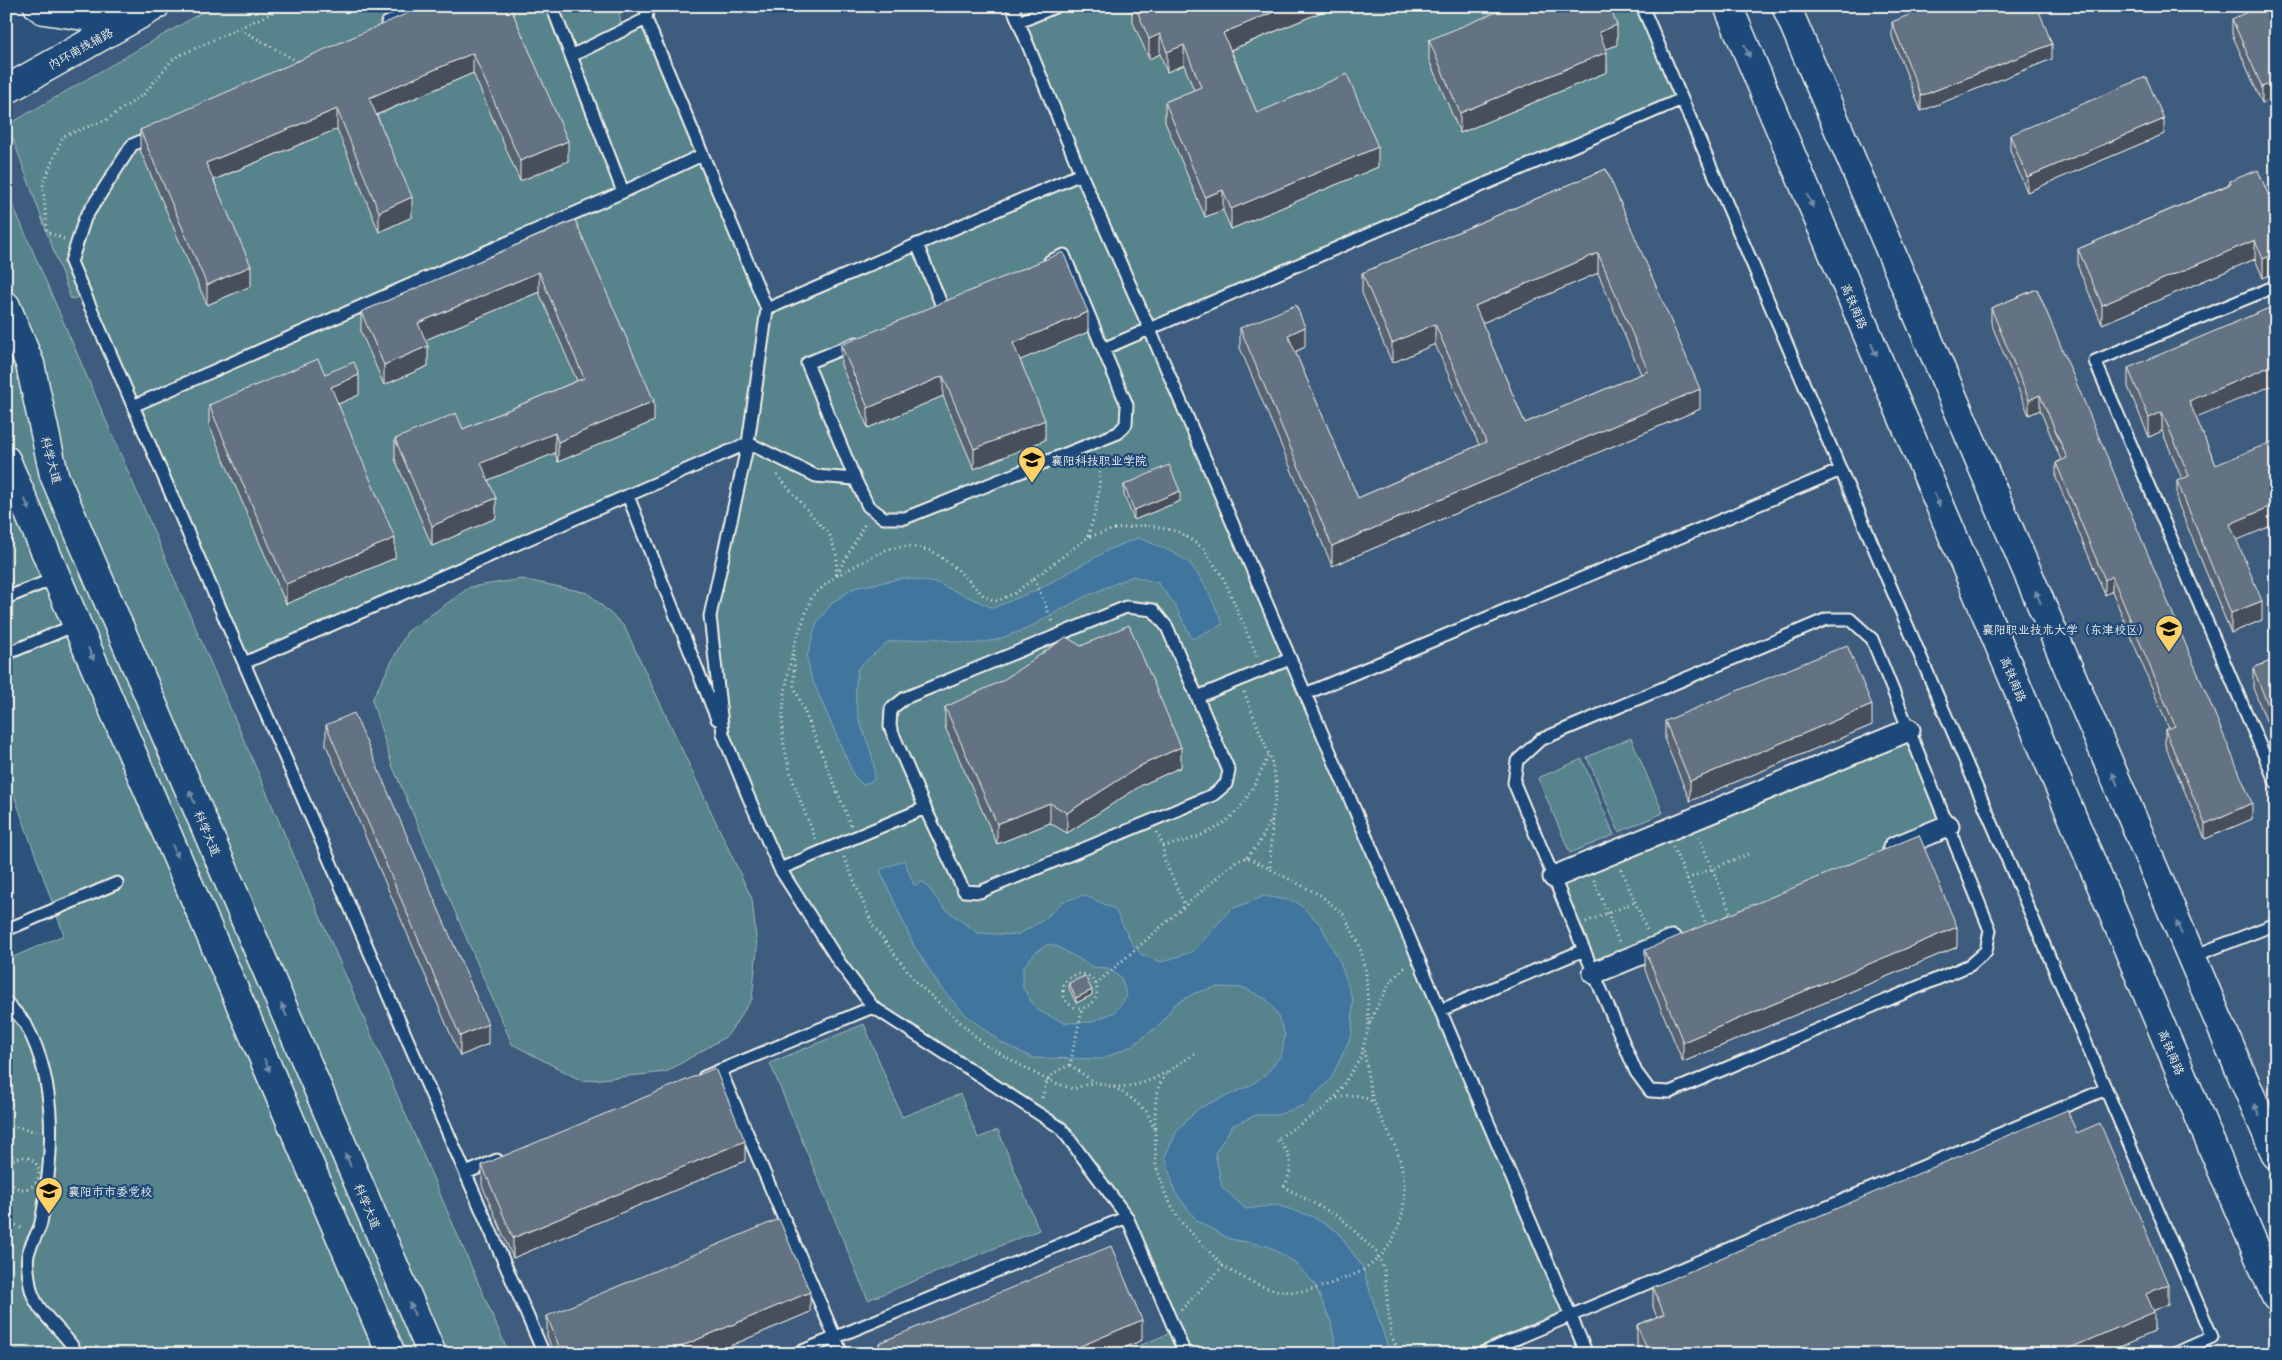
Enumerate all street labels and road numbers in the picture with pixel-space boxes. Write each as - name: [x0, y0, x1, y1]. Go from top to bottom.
- street label: 内环南线辅路: [45, 24, 115, 72]
- street label: 高铁南路: [1838, 281, 1872, 331]
- street label: 科学大道: [38, 435, 66, 485]
- street label: 高铁南路: [1997, 654, 2031, 704]
- street label: 科学大道: [191, 808, 225, 858]
- street label: 高铁南路: [2155, 1027, 2189, 1077]
- street label: 科学大道: [351, 1181, 385, 1231]

